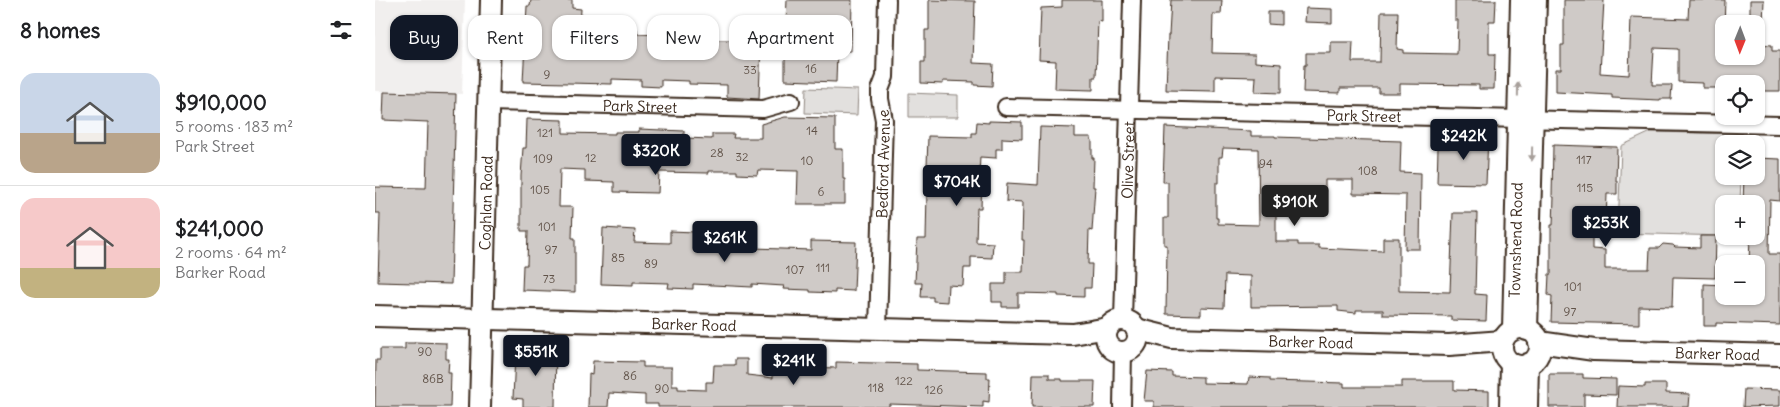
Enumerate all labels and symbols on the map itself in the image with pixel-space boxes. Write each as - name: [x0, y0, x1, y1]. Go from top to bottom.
- north arrow: [1715, 15, 1765, 65]
- house number: 16: [805, 61, 817, 76]
- house number: 33: [743, 62, 757, 77]
- house number: 9: [544, 67, 551, 82]
- one-way arrow: [1515, 81, 1523, 97]
- street label: Park Street: [602, 95, 678, 116]
- street label: Park Street: [1326, 105, 1401, 126]
- street label: Bedford Avenue: [872, 108, 894, 219]
- pin: $242K: [1429, 119, 1499, 161]
- street label: Olive Street: [1117, 121, 1138, 199]
- house number: 14: [806, 123, 818, 138]
- house number: 121: [537, 125, 553, 140]
- pin: $320K: [621, 134, 691, 176]
- house number: 28: [710, 145, 724, 160]
- one-way arrow: [1527, 146, 1535, 162]
- house number: 32: [735, 149, 749, 164]
- house number: 12: [585, 150, 597, 165]
- house number: 109: [533, 151, 553, 166]
- house number: 117: [1576, 152, 1592, 167]
- house number: 10: [801, 153, 813, 168]
- street label: Coghlan Road: [475, 155, 496, 251]
- house number: 94: [1259, 156, 1273, 171]
- house number: 108: [1358, 163, 1378, 178]
- pin: $704K: [922, 164, 992, 207]
- house number: 115: [1577, 180, 1593, 195]
- house number: 105: [530, 182, 550, 197]
- street label: Townshend Road: [1504, 182, 1526, 298]
- house number: 6: [818, 184, 825, 199]
- pin: $910K: [1260, 184, 1330, 227]
- pin: $253K: [1571, 206, 1641, 248]
- house number: 101: [538, 219, 556, 234]
- pin: $261K: [690, 220, 760, 263]
- house number: 97: [545, 242, 558, 257]
- house number: 85: [611, 250, 625, 265]
- house number: 89: [644, 256, 658, 271]
- house number: 111: [816, 260, 830, 275]
- house number: 107: [786, 262, 804, 277]
- house number: 73: [543, 271, 556, 286]
- house number: 101: [1564, 279, 1582, 294]
- house number: 97: [1564, 304, 1577, 319]
- street label: Barker Road: [651, 314, 737, 335]
- street label: Barker Road: [1268, 331, 1354, 352]
- pin: $551K: [501, 334, 571, 377]
- street label: Barker Road: [1675, 343, 1760, 364]
- house number: 90: [418, 344, 433, 359]
- pin: $241K: [759, 344, 829, 386]
- house number: 86: [623, 368, 637, 383]
- house number: 86B: [422, 371, 444, 386]
- house number: 122: [895, 373, 913, 388]
- house number: 118: [868, 380, 884, 395]
- house number: 90: [655, 381, 670, 396]
- house number: 126: [925, 382, 943, 397]

